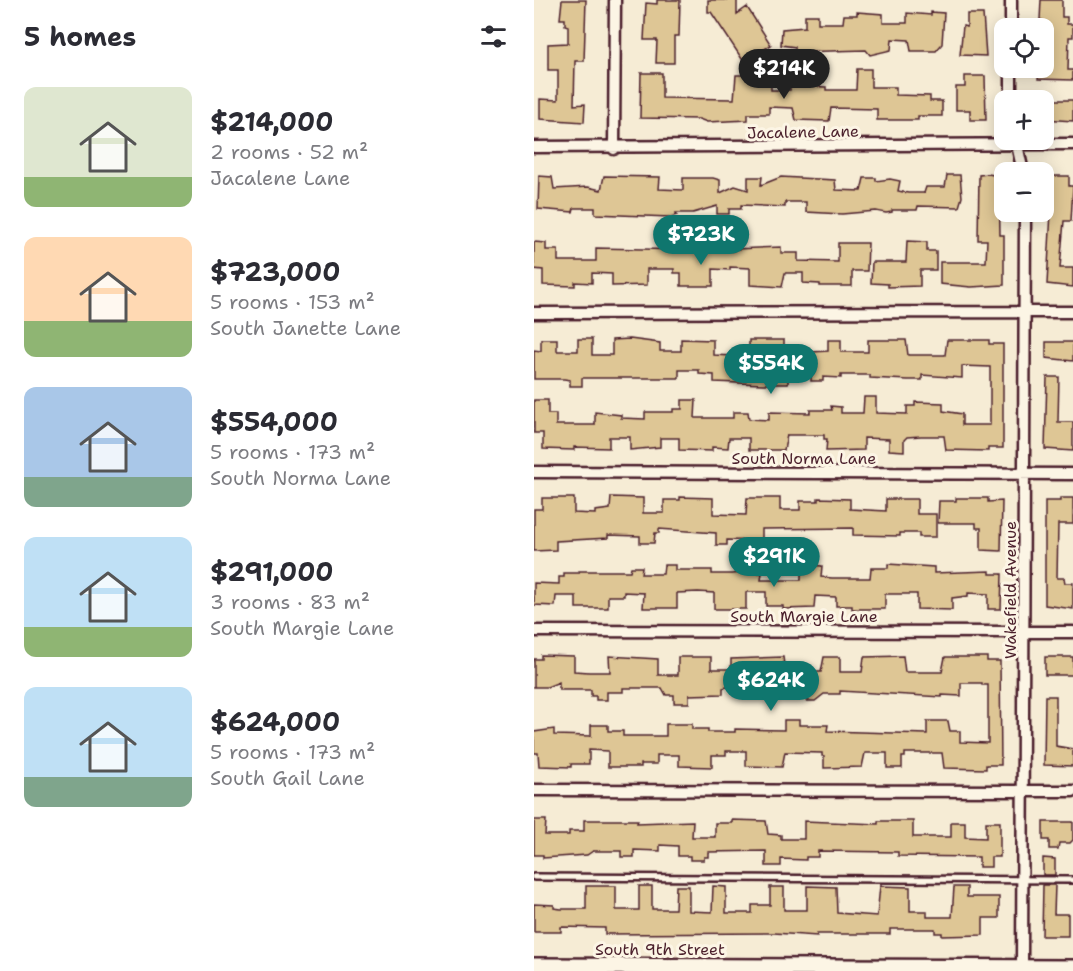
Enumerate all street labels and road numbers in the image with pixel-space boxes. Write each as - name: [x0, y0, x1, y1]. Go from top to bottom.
- street label: Jacalene Lane: [747, 121, 859, 143]
- street label: South Norma Lane: [732, 448, 876, 469]
- street label: Wakefield Avenue: [1000, 521, 1021, 659]
- street label: South Margie Lane: [730, 606, 878, 627]
- street label: South 9th Street: [595, 939, 725, 960]

